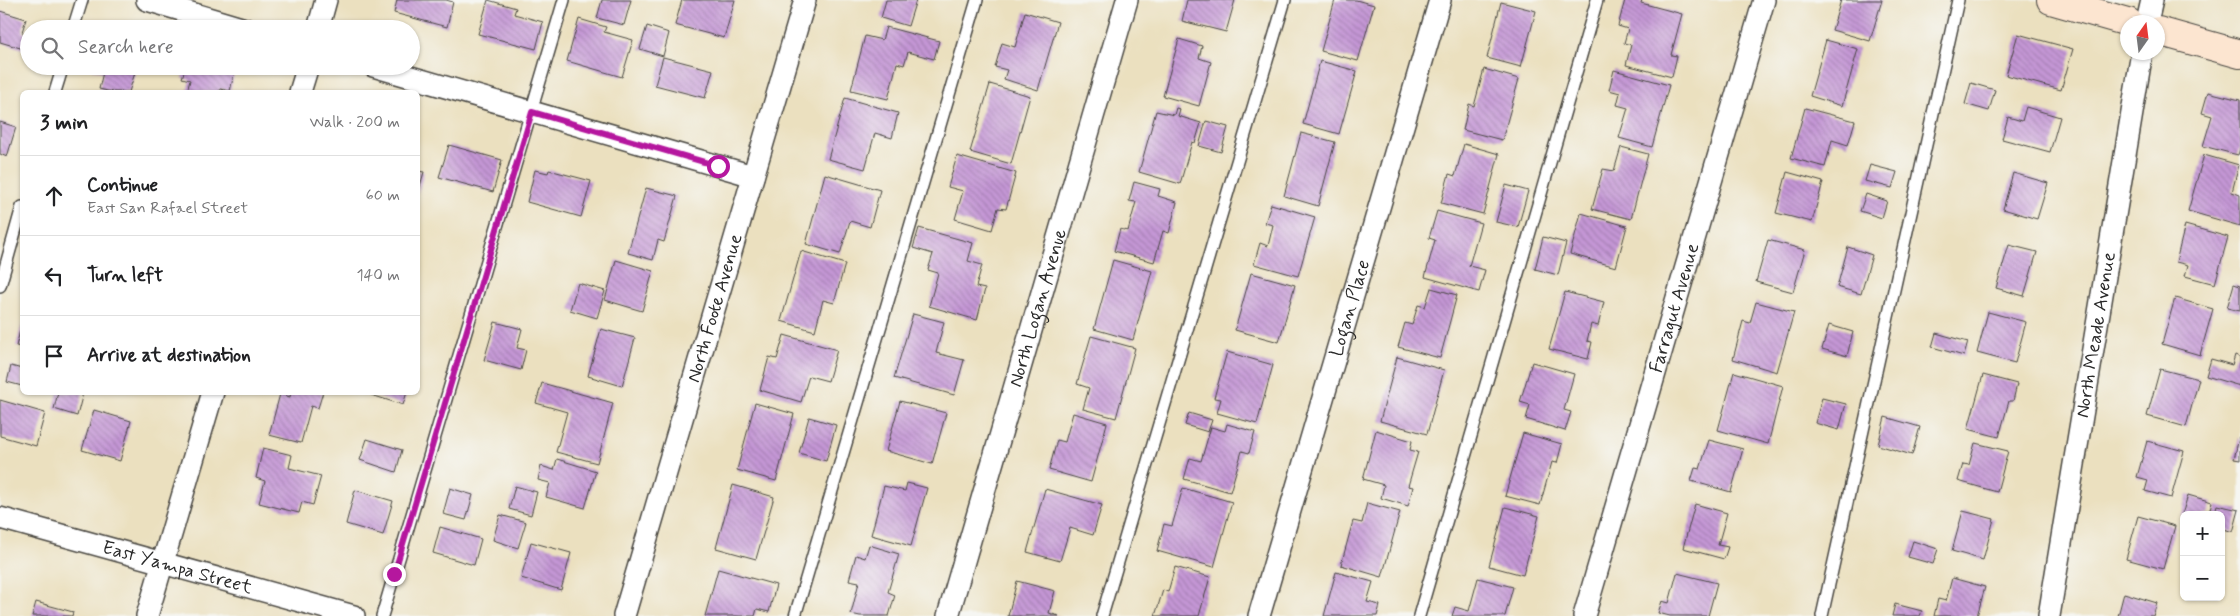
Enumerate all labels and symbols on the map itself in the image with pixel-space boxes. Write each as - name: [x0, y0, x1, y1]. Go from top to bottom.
- north arrow: [2120, 15, 2165, 60]
- route start: [707, 155, 730, 178]
- street label: North Logan Avenue: [1003, 226, 1072, 390]
- street label: North Foote Avenue: [681, 231, 748, 385]
- street label: Farragut Avenue: [1643, 240, 1705, 376]
- street label: North Meade Avenue: [2069, 250, 2121, 420]
- street label: Logan Place: [1323, 257, 1376, 359]
- street label: East Yampa Street: [100, 534, 255, 600]
- route end: [383, 563, 406, 586]

